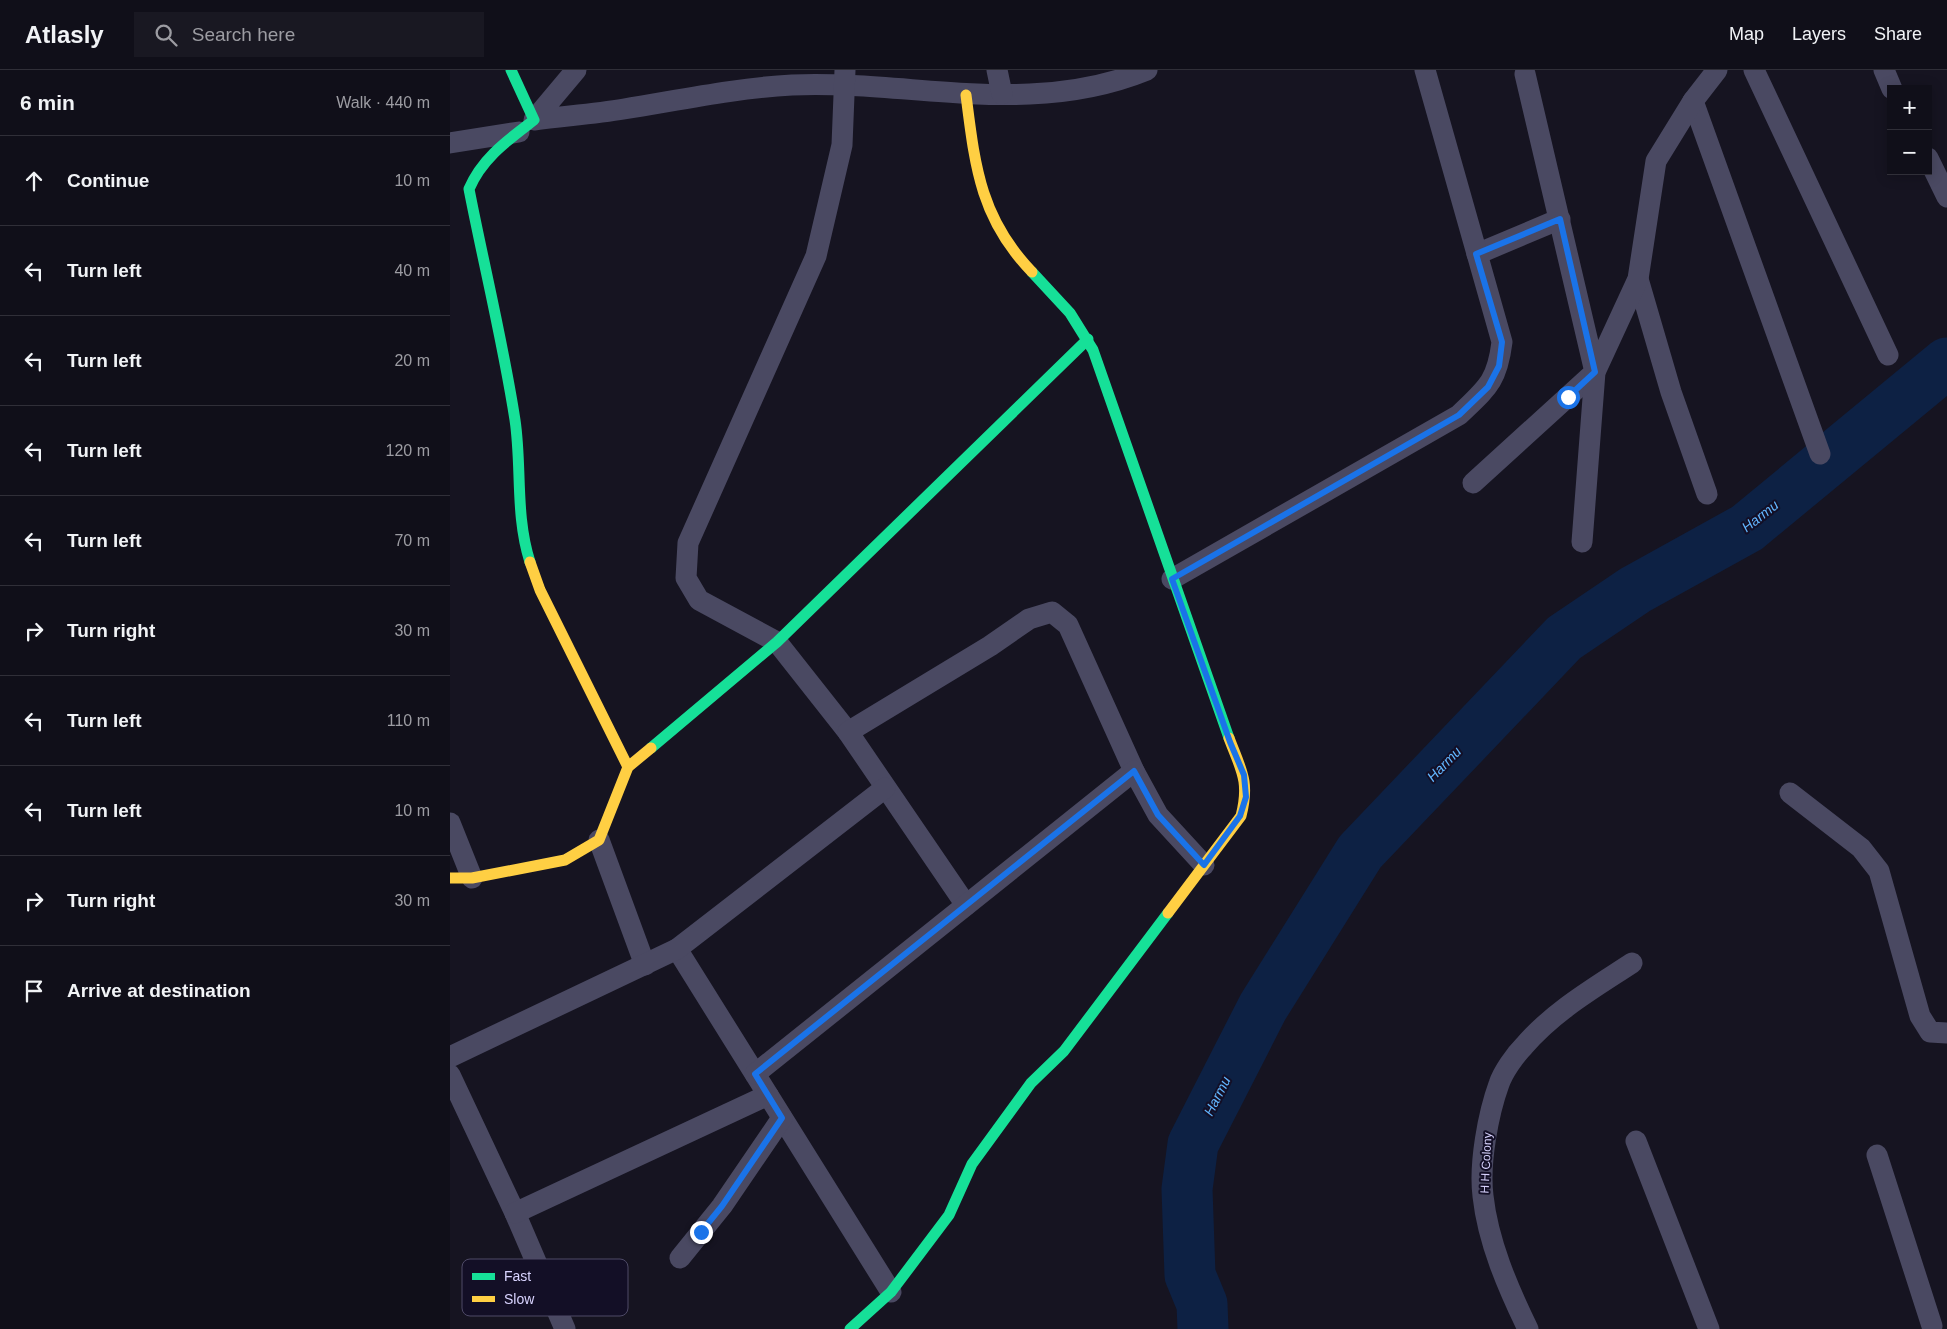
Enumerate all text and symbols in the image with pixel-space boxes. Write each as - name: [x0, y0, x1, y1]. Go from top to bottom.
- search box: [134, 12, 484, 57]
- text: Atlasly: [25, 21, 104, 48]
- icon: search: [152, 21, 180, 49]
- text: Search here: [192, 24, 295, 45]
- text: Map: [1729, 24, 1764, 44]
- text: Layers: [1792, 24, 1846, 44]
- text: Share: [1874, 24, 1922, 44]
- map controls: [1887, 85, 1932, 175]
- button: +: [1887, 85, 1932, 130]
- text: 6 min: [20, 91, 75, 114]
- text: Walk · 440 m: [336, 94, 430, 111]
- button: −: [1887, 130, 1932, 175]
- icon: ahead: [20, 167, 48, 195]
- text: Continue: [67, 170, 149, 191]
- text: 10 m: [394, 172, 430, 189]
- icon: left: [20, 257, 48, 285]
- text: Turn left: [67, 260, 142, 281]
- text: 40 m: [394, 262, 430, 279]
- icon: left: [20, 347, 48, 375]
- text: Turn left: [67, 350, 142, 371]
- text: 20 m: [394, 352, 430, 369]
- route start: [1557, 386, 1580, 409]
- icon: left: [20, 437, 48, 465]
- text: Turn left: [67, 440, 142, 461]
- text: 120 m: [386, 442, 430, 459]
- water label: Harmu: [1739, 497, 1782, 535]
- icon: left: [20, 527, 48, 555]
- text: Turn left: [67, 530, 142, 551]
- text: 70 m: [394, 532, 430, 549]
- icon: right: [20, 617, 48, 645]
- text: Turn right: [67, 620, 155, 641]
- text: 30 m: [394, 622, 430, 639]
- icon: left: [20, 707, 48, 735]
- text: Turn left: [67, 710, 142, 731]
- text: 110 m: [387, 712, 430, 729]
- water label: Harmu: [1424, 743, 1464, 785]
- icon: left: [20, 797, 48, 825]
- text: Turn left: [67, 800, 142, 821]
- text: 10 m: [394, 802, 430, 819]
- icon: right: [20, 887, 48, 915]
- text: Turn right: [67, 890, 155, 911]
- text: 30 m: [394, 892, 430, 909]
- icon: arrive: [20, 977, 48, 1005]
- text: Arrive at destination: [67, 980, 251, 1001]
- water label: Harmu: [1200, 1073, 1234, 1118]
- street label: H H Colony: [1477, 1132, 1495, 1194]
- route end: [690, 1221, 713, 1244]
- legend: [462, 1259, 628, 1316]
- text: Fast: [504, 1268, 531, 1284]
- text: Slow: [504, 1291, 535, 1307]

